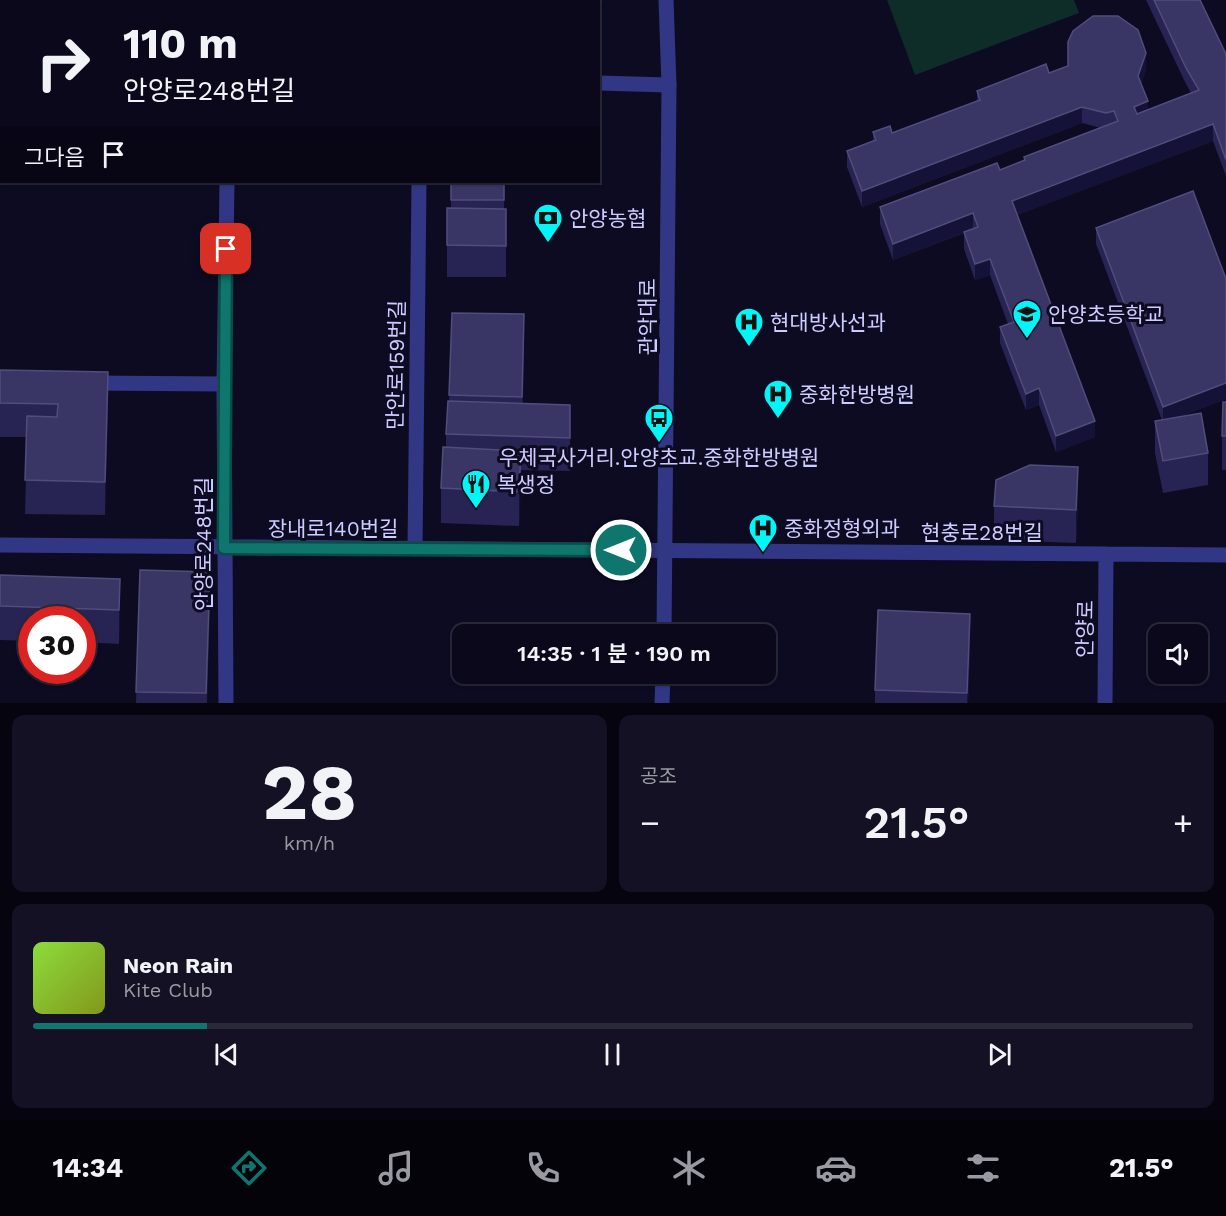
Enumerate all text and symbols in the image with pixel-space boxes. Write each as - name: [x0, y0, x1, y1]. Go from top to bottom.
- text: 110 m: [123, 19, 238, 68]
- icon: right: [24, 24, 102, 102]
- text: 안양로248번길: [123, 75, 295, 107]
- icon: arrive: [97, 138, 130, 171]
- text: 그다음: [24, 145, 85, 170]
- bank icon: 안양농협: [532, 202, 564, 244]
- place label: 안양농협: [569, 206, 646, 231]
- pin: [200, 223, 251, 274]
- icon: arrive: [209, 232, 242, 265]
- street label: 관악대로: [635, 278, 660, 356]
- school or university icon: 안양초등학교: [1011, 298, 1043, 340]
- street label: 만안로159번길: [382, 300, 410, 430]
- place label: 안양초등학교: [1048, 302, 1164, 327]
- hospital icon: 현대방사선과: [733, 306, 765, 348]
- place label: 현대방사선과: [770, 310, 886, 335]
- hospital icon: 중화한방병원: [762, 378, 794, 420]
- place label: 중화한방병원: [799, 382, 915, 407]
- bus stop icon: 우체국사거리.안양초교.중화한방병원: [643, 402, 675, 444]
- place label: 우체국사거리.안양초교.중화한방병원: [499, 445, 819, 470]
- restaurant icon: 복생정: [460, 468, 492, 510]
- place label: 복생정: [497, 472, 555, 497]
- street label: 안양로248번길: [191, 477, 216, 611]
- hospital icon: 중화정형외과: [747, 512, 779, 554]
- street label: 장내로140번길: [268, 516, 398, 541]
- place label: 중화정형외과: [784, 516, 900, 541]
- position arrow: [589, 518, 653, 582]
- street label: 현충로28번길: [921, 520, 1043, 545]
- street label: 안양로: [1072, 600, 1098, 658]
- speed limit sign: 30: [18, 606, 96, 684]
- map controls: [1148, 624, 1208, 684]
- button: sound: [1148, 624, 1208, 684]
- text: 14:35 · 1 분 · 190 m: [517, 641, 711, 666]
- text: 28: [262, 746, 357, 838]
- text: 공조: [640, 764, 677, 788]
- text: 21.5°: [864, 796, 969, 849]
- text: −: [640, 803, 660, 842]
- text: +: [1173, 803, 1193, 842]
- text: km/h: [284, 831, 335, 855]
- text: Neon Rain: [123, 953, 233, 978]
- text: Kite Club: [123, 978, 213, 1002]
- icon: previous: [210, 1038, 243, 1071]
- icon: pause: [596, 1038, 629, 1071]
- icon: next: [983, 1038, 1016, 1071]
- icon: directions: [228, 1147, 270, 1189]
- icon: music: [375, 1147, 417, 1189]
- icon: phone: [522, 1147, 564, 1189]
- icon: climate: [668, 1147, 710, 1189]
- icon: car: [815, 1147, 857, 1189]
- icon: filters: [962, 1147, 1004, 1189]
- text: 14:34: [52, 1152, 123, 1184]
- text: 21.5°: [1109, 1152, 1174, 1184]

